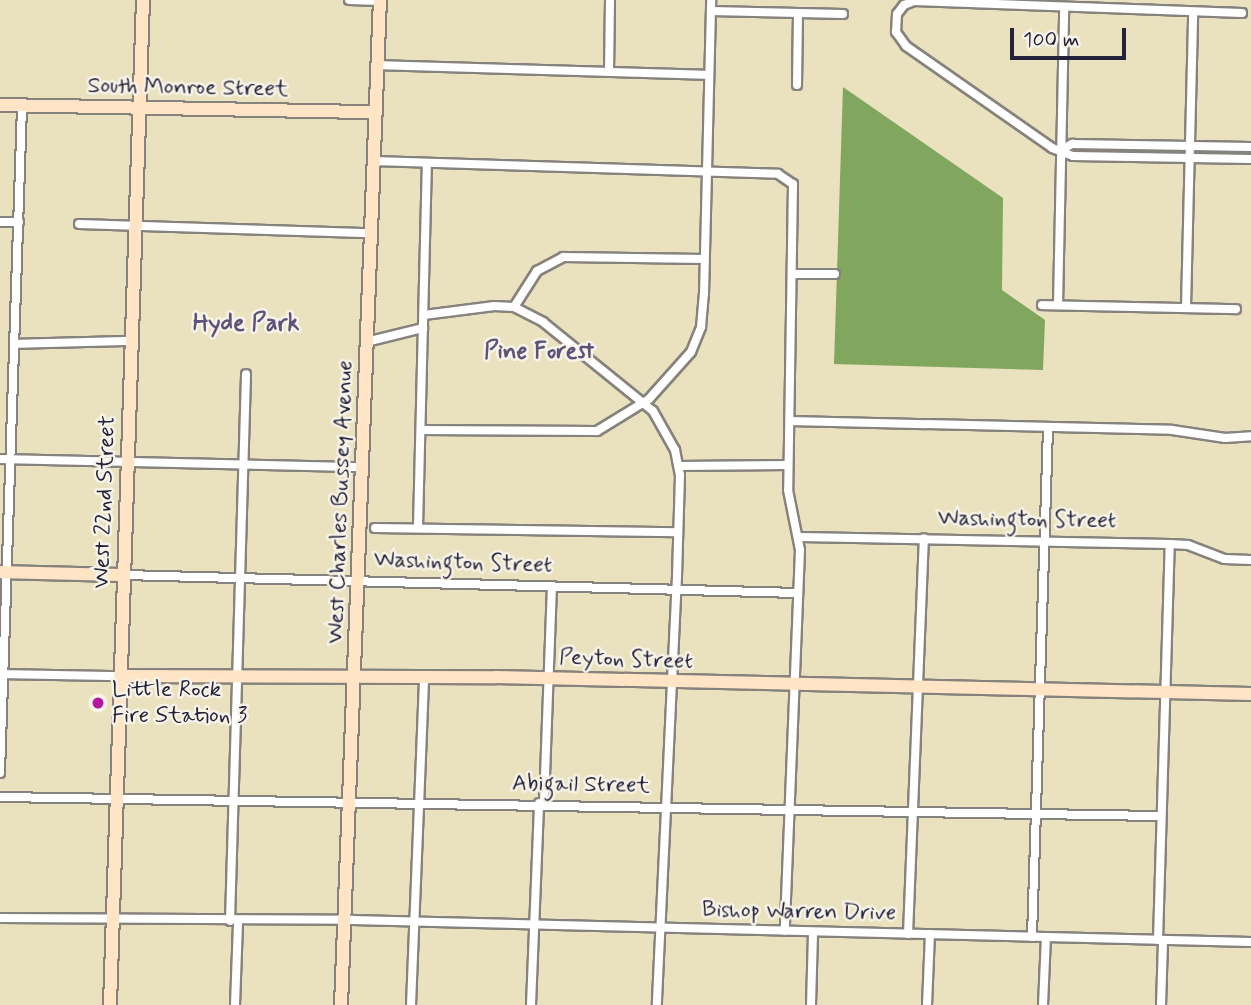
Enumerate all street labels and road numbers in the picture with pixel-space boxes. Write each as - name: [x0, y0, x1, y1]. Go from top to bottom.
- street label: South Monroe Street: [87, 72, 289, 104]
- street label: West Charles Bussey Avenue: [322, 361, 360, 643]
- street label: West 22nd Street: [88, 416, 122, 588]
- street label: Washington Street: [936, 505, 1118, 535]
- street label: Washington Street: [371, 546, 555, 580]
- street label: Peyton Street: [557, 644, 695, 676]
- street label: Abigail Street: [512, 770, 650, 800]
- street label: Bishop Warren Drive: [701, 896, 897, 928]

